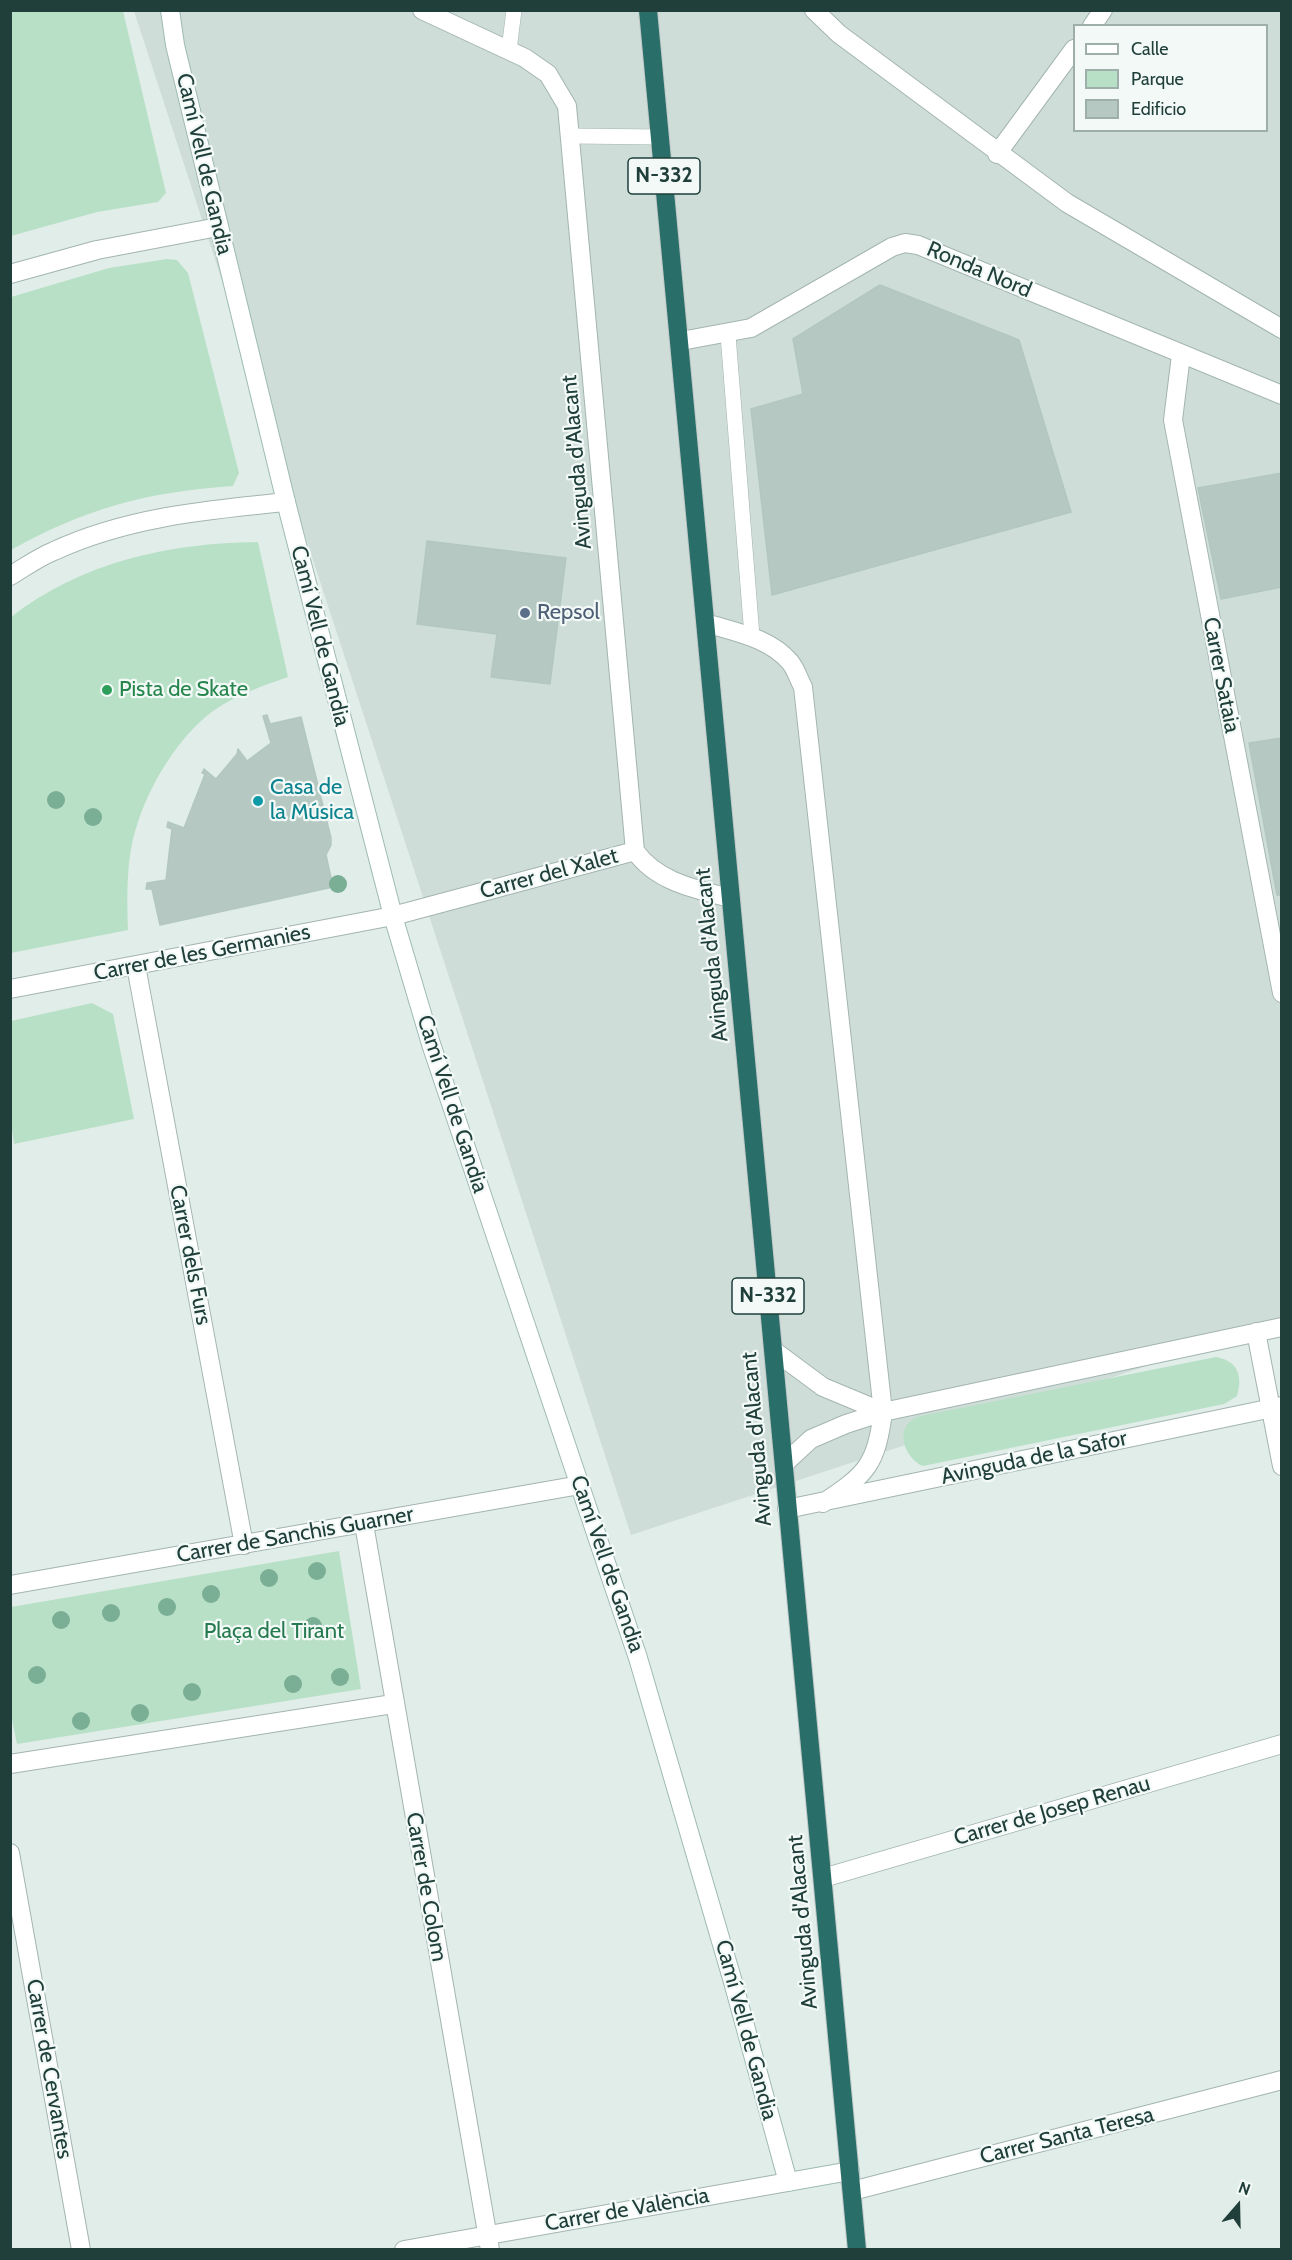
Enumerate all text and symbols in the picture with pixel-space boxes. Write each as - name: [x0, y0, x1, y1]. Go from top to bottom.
- legend: [1073, 24, 1268, 132]
- text: Calle: [1131, 38, 1168, 60]
- text: Parque: [1131, 68, 1184, 90]
- street label: Camí Vell de Gandia: [170, 71, 238, 257]
- text: Edificio: [1131, 98, 1186, 120]
- road number: N-332: [628, 158, 700, 194]
- street label: Ronda Nord: [923, 236, 1035, 304]
- street label: Avinguda d'Alacant: [556, 374, 598, 550]
- street label: Camí Vell de Gandia: [285, 543, 355, 729]
- place label: Repsol: [537, 600, 600, 626]
- marker: Repsol: [518, 606, 532, 620]
- street label: Carrer Sataia: [1197, 615, 1245, 735]
- place label: Pista de Skate: [119, 677, 248, 703]
- marker: Pista de Skate: [100, 683, 114, 697]
- place label: Casa de la Música: [270, 775, 354, 826]
- marker: Casa de la Música: [251, 794, 265, 808]
- street label: Carrer del Xalet: [477, 843, 621, 905]
- street label: Avinguda d'Alacant: [690, 867, 734, 1043]
- street label: Carrer de les Germanies: [92, 919, 312, 987]
- street label: Camí Vell de Gandia: [411, 1012, 493, 1196]
- street label: Carrer dels Furs: [164, 1183, 216, 1327]
- road number: N-332: [732, 1278, 804, 1314]
- street label: Avinguda d'Alacant: [736, 1351, 778, 1527]
- street label: Avinguda de la Safor: [939, 1425, 1129, 1491]
- street label: Camí Vell de Gandia: [564, 1472, 650, 1656]
- street label: Carrer de Sanchis Guarner: [175, 1501, 415, 1569]
- park label: Plaça del Tirant: [204, 1619, 344, 1645]
- street label: Carrer de Josep Renau: [951, 1770, 1153, 1852]
- street label: Carrer de Colom: [400, 1810, 452, 1964]
- street label: Avinguda d'Alacant: [782, 1834, 824, 2010]
- street label: Camí Vell de Gandia: [709, 1937, 783, 2123]
- street label: Carrer de Cervantes: [20, 1977, 78, 2161]
- street label: Carrer Santa Teresa: [977, 2102, 1157, 2170]
- north arrow: [1208, 2176, 1268, 2236]
- text: N: [1236, 2178, 1253, 2199]
- street label: Carrer de València: [543, 2183, 711, 2237]

